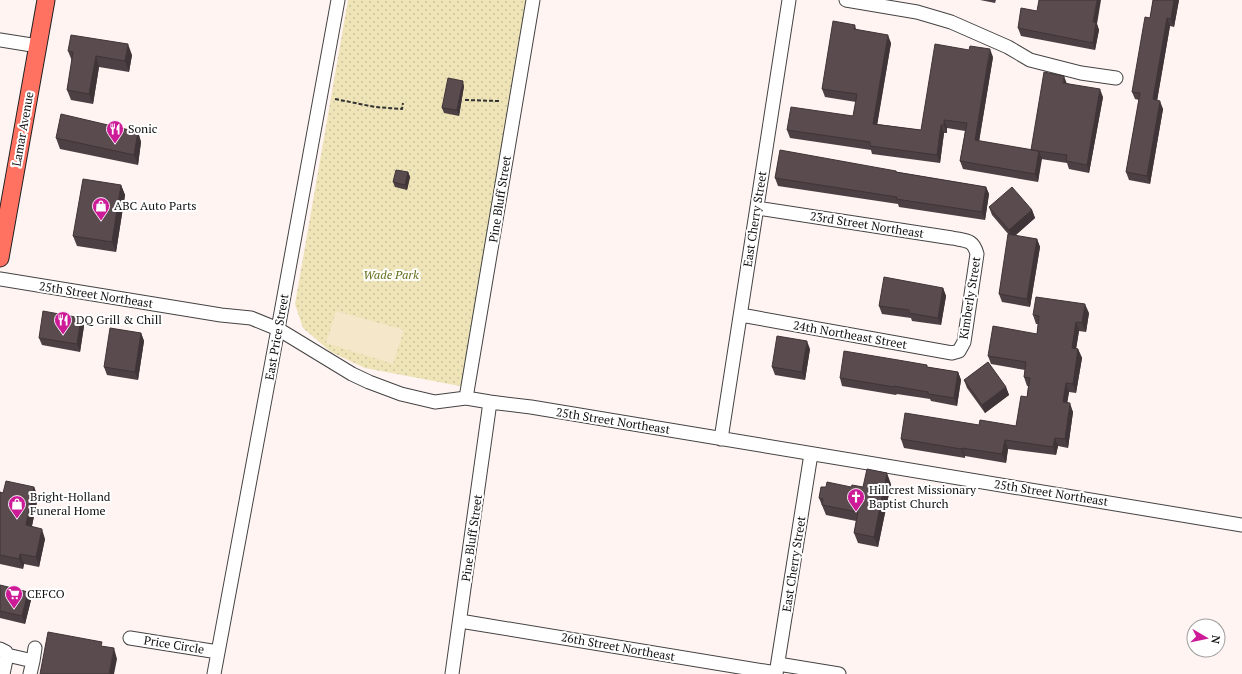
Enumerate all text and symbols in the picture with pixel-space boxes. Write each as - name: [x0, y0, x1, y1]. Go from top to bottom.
- street label: Lamar Avenue: [9, 90, 36, 167]
- restaurant icon: Sonic: [105, 119, 125, 144]
- place label: Sonic: [128, 121, 158, 136]
- street label: Pine Bluff Street: [485, 154, 514, 243]
- street label: East Cherry Street: [740, 169, 770, 268]
- shop icon: ABC Auto Parts: [91, 196, 111, 221]
- place label: ABC Auto Parts: [114, 198, 197, 213]
- street label: 23rd Street Northeast: [809, 208, 926, 241]
- street label: Kimberly Street: [956, 255, 984, 340]
- park label: Wade Park: [363, 267, 419, 282]
- street label: 25th Street Northeast: [38, 278, 155, 311]
- street label: East Price Street: [262, 292, 292, 381]
- restaurant icon: DQ Grill & Chill: [53, 310, 73, 335]
- place label: DQ Grill & Chill: [76, 312, 162, 327]
- street label: 24th Northeast Street: [792, 317, 909, 352]
- street label: 25th Street Northeast: [555, 404, 672, 437]
- street label: 25th Street Northeast: [993, 476, 1110, 509]
- place label: Hillcrest Missionary Baptist Church: [869, 482, 977, 511]
- church icon: Hillcrest Missionary Baptist Church: [846, 487, 866, 512]
- place label: Bright-Holland Funeral Home: [30, 489, 111, 518]
- street label: Pine Bluff Street: [458, 493, 485, 582]
- shop icon: Bright-Holland Funeral Home: [7, 494, 27, 519]
- street label: East Cherry Street: [779, 514, 809, 613]
- supermarket icon: CEFCO: [4, 584, 24, 609]
- place label: CEFCO: [27, 586, 65, 601]
- north arrow: [1186, 618, 1226, 658]
- street label: 26th Street Northeast: [560, 629, 677, 664]
- street label: Price Circle: [143, 632, 205, 657]
- text: N: [1208, 634, 1223, 645]

